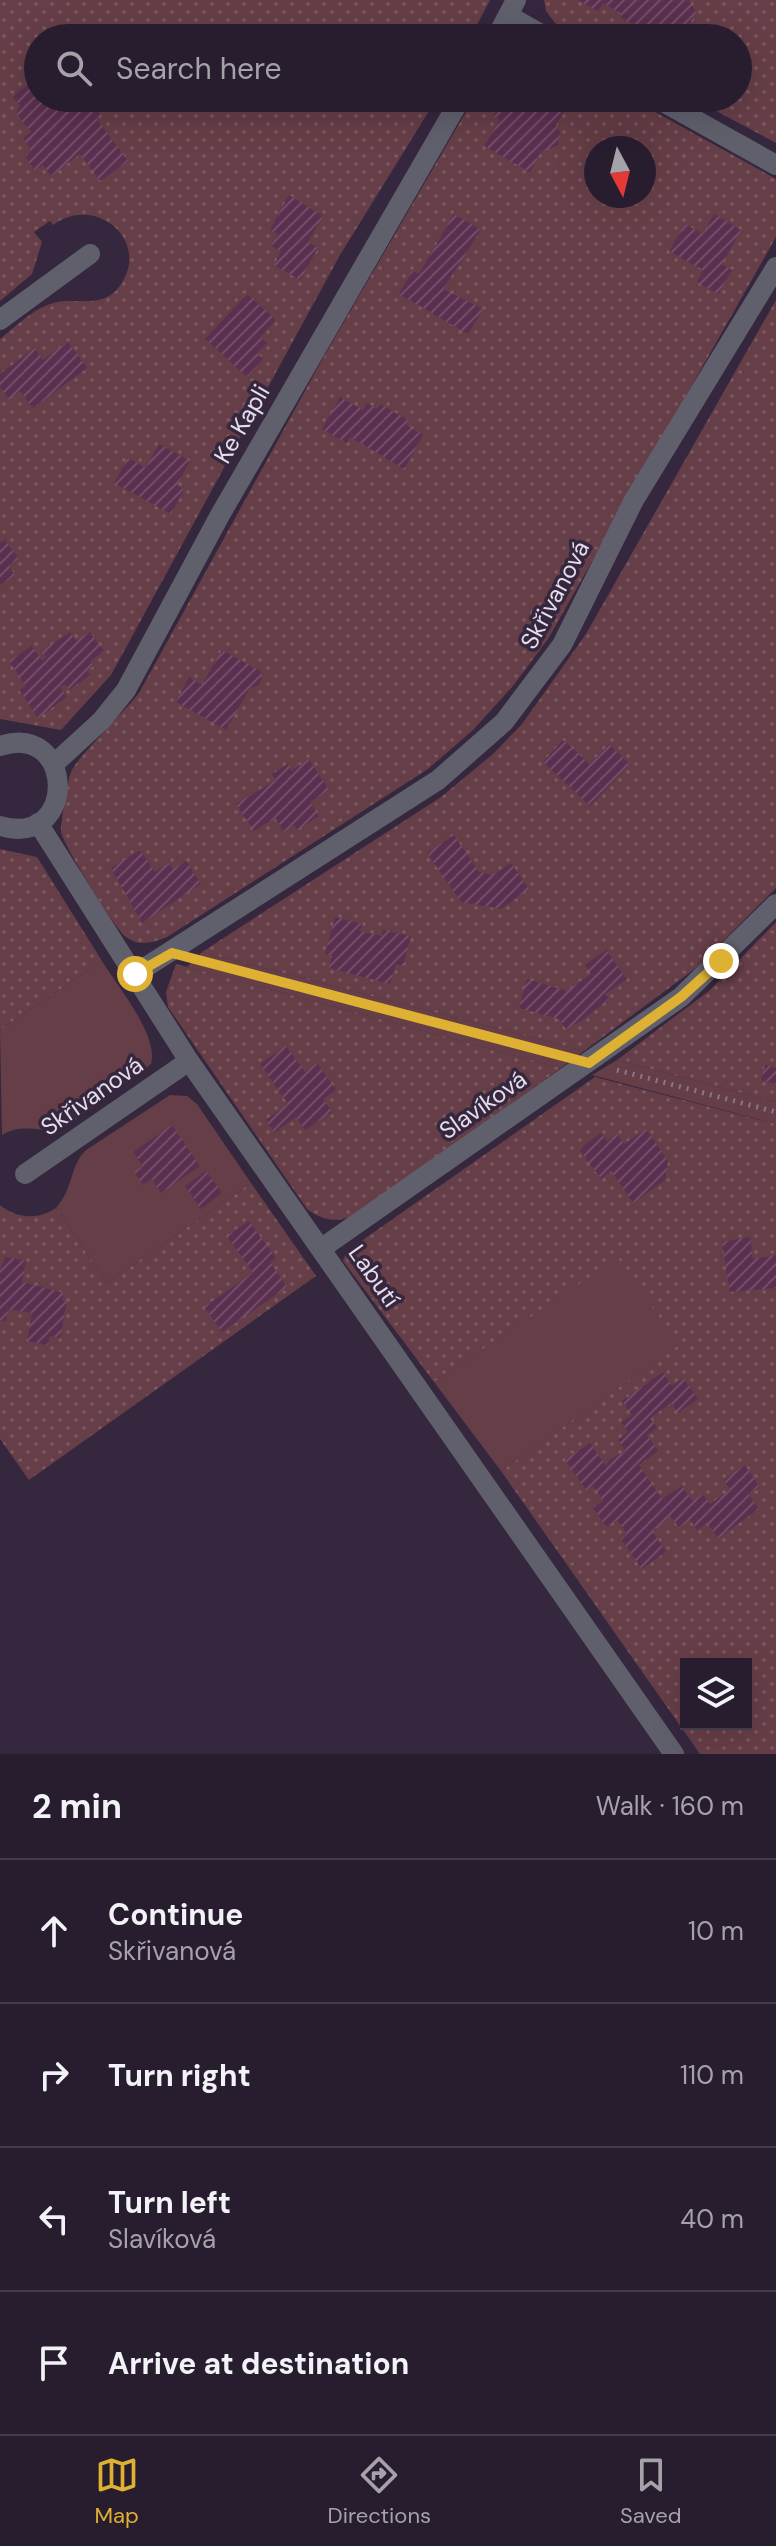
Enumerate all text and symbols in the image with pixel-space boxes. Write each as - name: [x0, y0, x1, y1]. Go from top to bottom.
- search box: [24, 24, 752, 112]
- icon: search: [52, 46, 96, 90]
- text: Search here: [116, 49, 282, 88]
- north arrow: [584, 136, 656, 208]
- street label: Ke Kapli: [207, 379, 276, 469]
- street label: Skřivanová: [513, 535, 596, 654]
- route end: [703, 943, 739, 979]
- route start: [117, 956, 153, 992]
- street label: Skřivanová: [34, 1049, 149, 1142]
- street label: Slavíková: [433, 1063, 532, 1146]
- street label: Labutí: [342, 1238, 407, 1313]
- map controls: [680, 1658, 752, 1730]
- button: layers: [680, 1658, 752, 1730]
- text: 2 min: [32, 1784, 122, 1829]
- text: Walk · 160 m: [596, 1789, 744, 1823]
- text: Continue: [108, 1895, 243, 1934]
- icon: ahead: [32, 1909, 76, 1953]
- text: 10 m: [688, 1914, 744, 1948]
- text: Skřivanová: [108, 1934, 236, 1968]
- icon: right: [32, 2053, 76, 2097]
- text: Turn right: [108, 2056, 251, 2095]
- text: 110 m: [680, 2058, 744, 2092]
- text: Turn left: [108, 2183, 231, 2222]
- icon: left: [32, 2197, 76, 2241]
- text: 40 m: [680, 2202, 744, 2236]
- text: Slavíková: [108, 2222, 216, 2256]
- icon: arrive: [32, 2341, 76, 2385]
- text: Arrive at destination: [108, 2344, 409, 2383]
- tab: Map: [94, 2453, 139, 2530]
- tab: Directions: [328, 2453, 431, 2530]
- tab: Saved: [620, 2453, 682, 2530]

